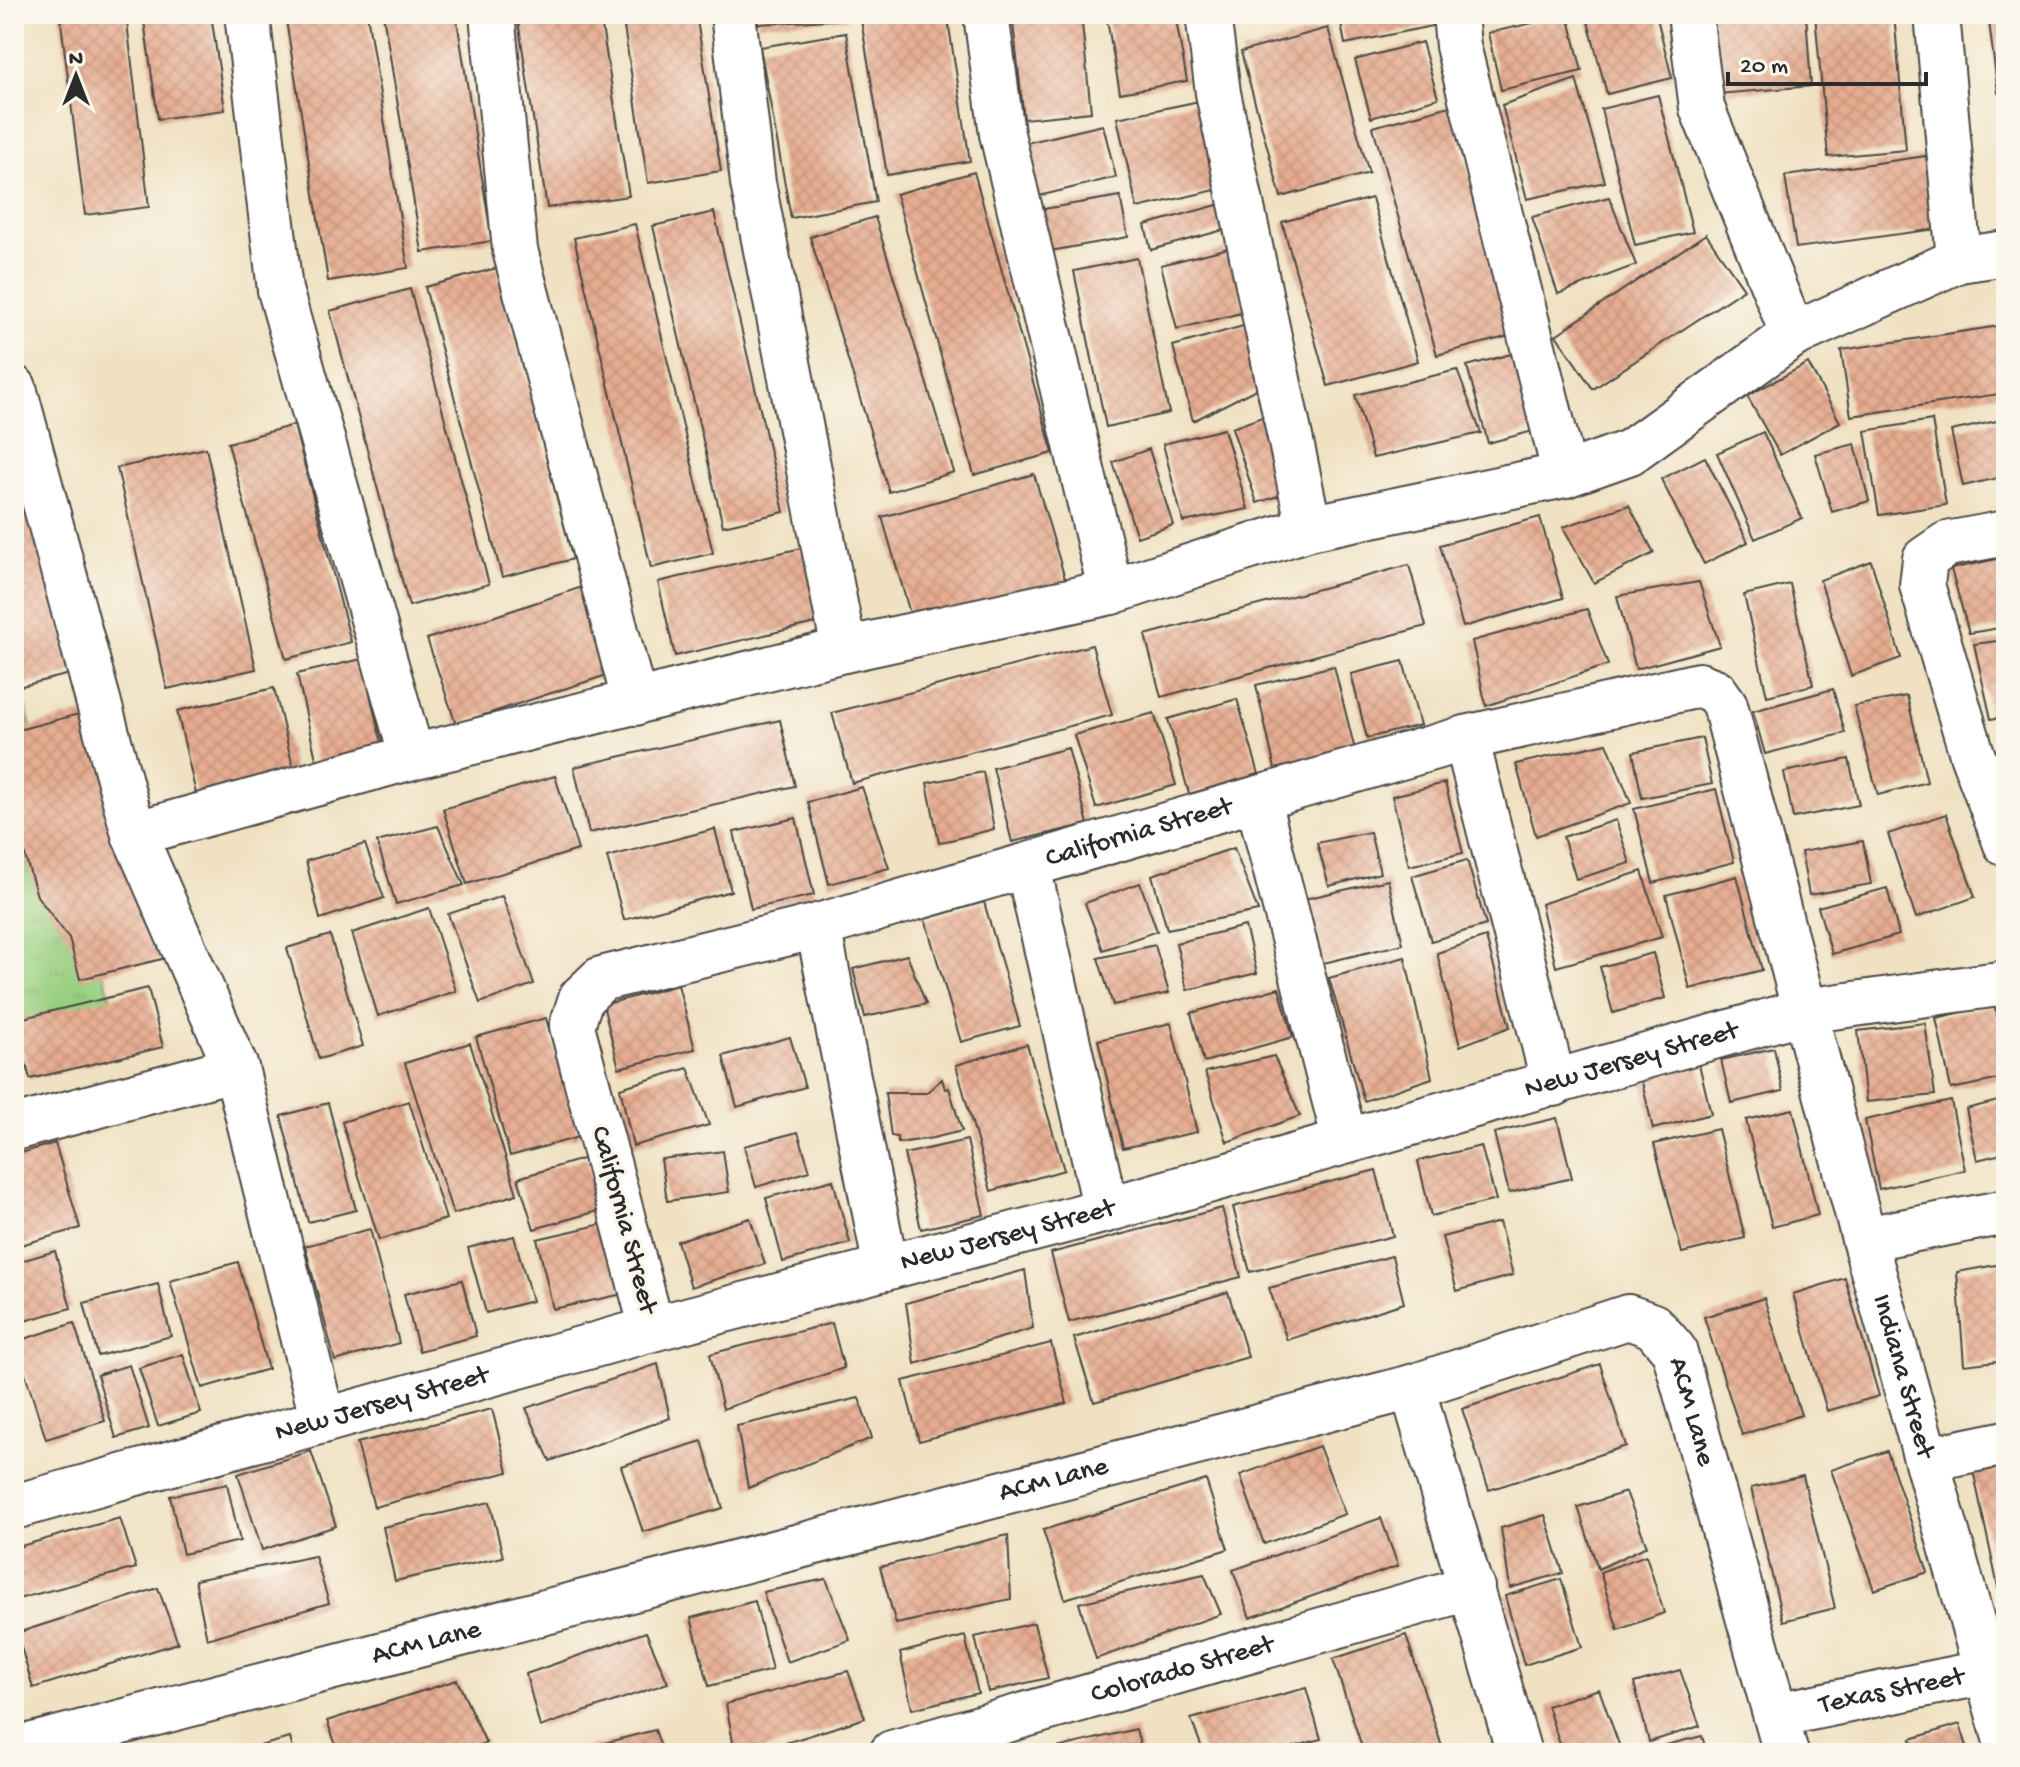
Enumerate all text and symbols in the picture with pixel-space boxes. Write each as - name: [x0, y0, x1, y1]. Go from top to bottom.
- north arrow: [36, 36, 116, 116]
- scale bar: [1728, 36, 1926, 86]
- text: N: [69, 47, 83, 73]
- text: 20 m: [1740, 53, 1788, 82]
- street label: California Street: [1042, 790, 1238, 876]
- street label: New Jersey Street: [1521, 1013, 1744, 1106]
- street label: California Street: [582, 1123, 664, 1320]
- street label: New Jersey Street: [897, 1191, 1121, 1280]
- street label: Indiana Street: [1864, 1291, 1942, 1464]
- street label: ACM Lane: [1660, 1354, 1722, 1470]
- street label: New Jersey Street: [271, 1358, 495, 1450]
- street label: ACM Lane: [995, 1450, 1112, 1510]
- street label: ACM Lane: [368, 1613, 485, 1673]
- street label: Colorado Street: [1087, 1627, 1280, 1712]
- street label: Texas Street: [1814, 1660, 1970, 1723]

